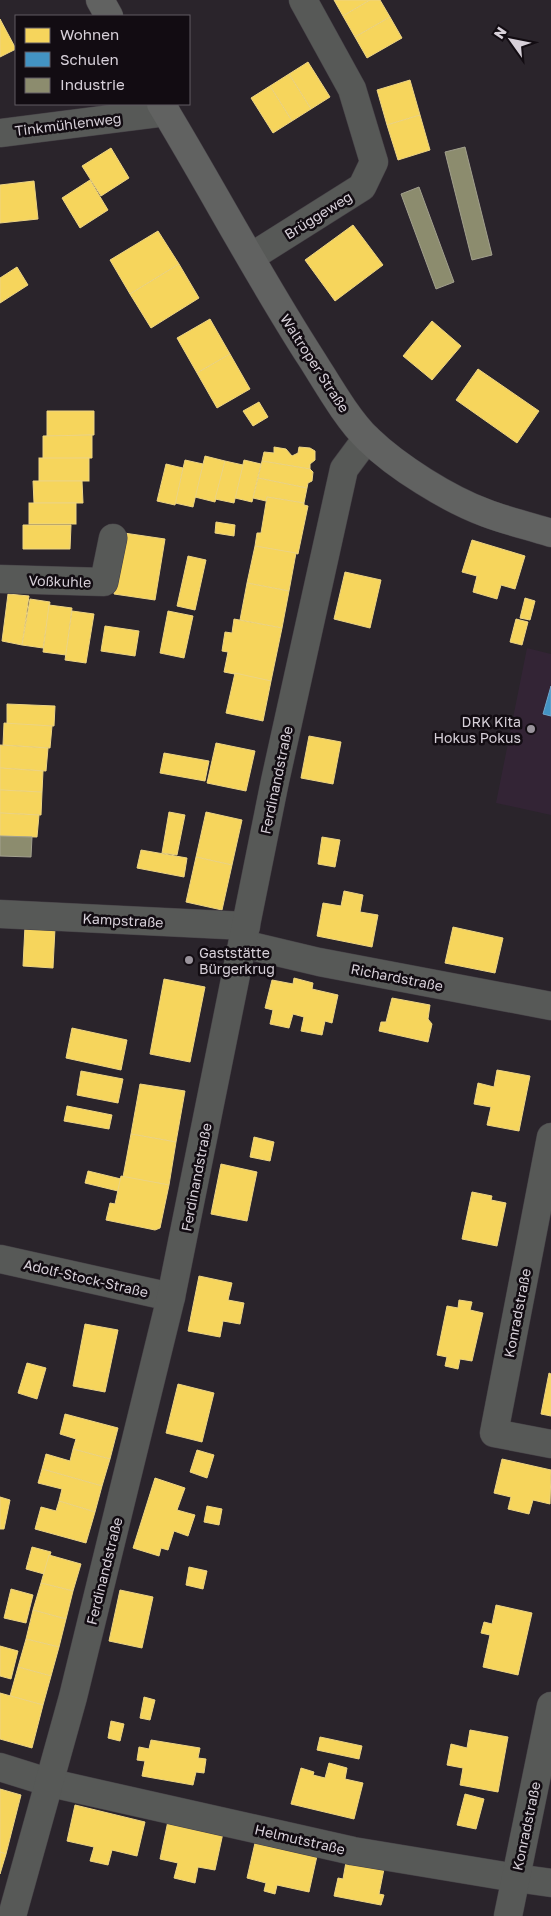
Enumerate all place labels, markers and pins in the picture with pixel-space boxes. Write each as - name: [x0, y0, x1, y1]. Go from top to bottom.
- place label: DRK Kita Hokus Pokus: [433, 713, 521, 746]
- marker: DRK Kita Hokus Pokus: [525, 723, 537, 735]
- place label: Gaststätte Bürgerkrug: [199, 944, 275, 977]
- marker: Gaststätte Bürgerkrug: [183, 954, 195, 966]

